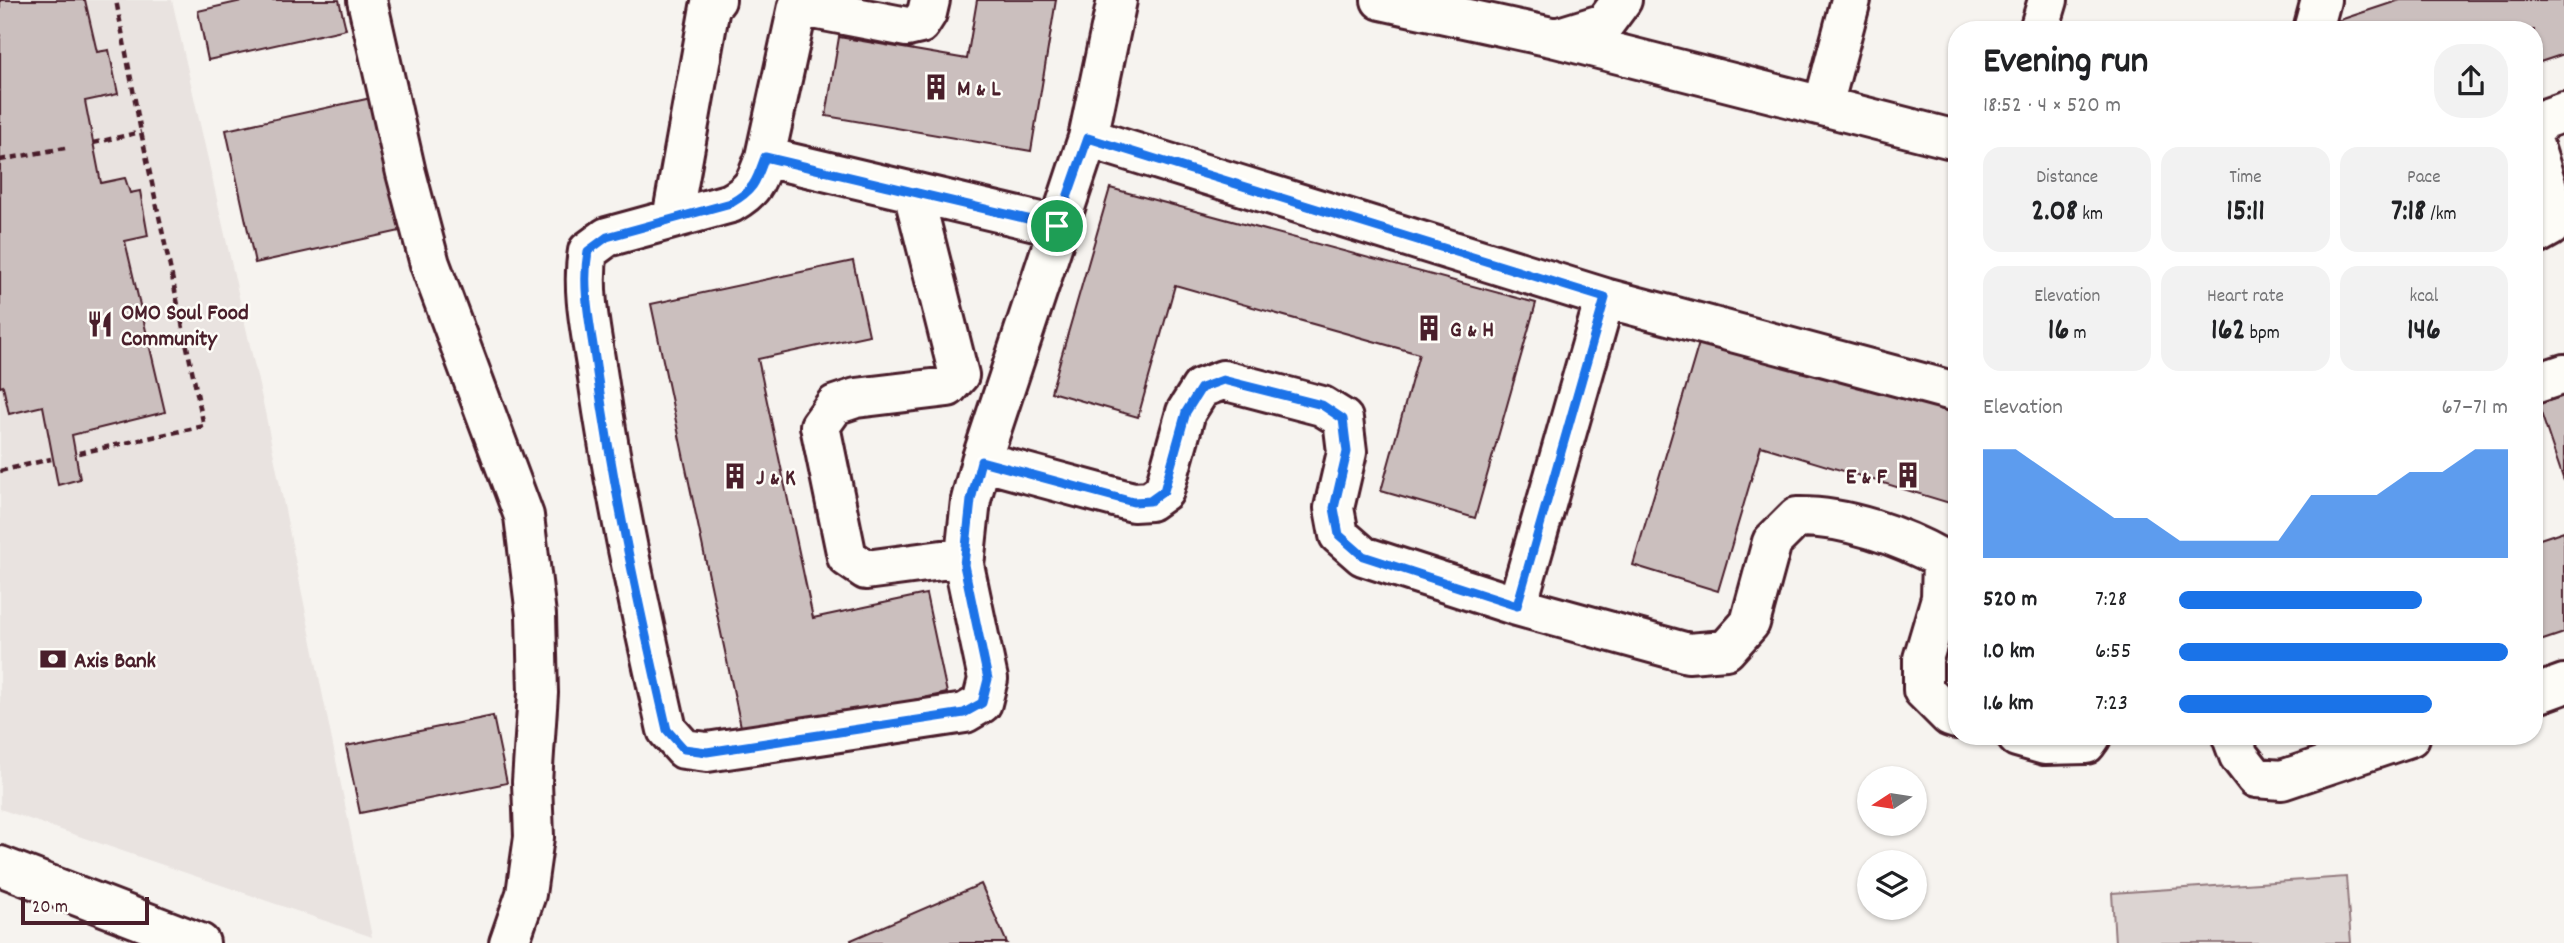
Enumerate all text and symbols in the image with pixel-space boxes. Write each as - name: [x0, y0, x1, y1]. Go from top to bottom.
- text: Evening run: [1983, 36, 2148, 91]
- button: share: [2434, 44, 2508, 118]
- building icon: M & L: [921, 72, 951, 102]
- place label: M & L: [957, 74, 1001, 107]
- text: 18:52 · 4 × 520 m: [1983, 90, 2121, 123]
- text: Distance: [2036, 165, 2098, 192]
- text: Time: [2229, 165, 2262, 192]
- text: Pace: [2407, 165, 2441, 192]
- text: 2.08: [2031, 192, 2078, 235]
- text: 15:11: [2226, 192, 2265, 235]
- text: 7:18: [2391, 192, 2426, 235]
- pin: [1027, 196, 1087, 256]
- text: km: [2078, 202, 2103, 229]
- text: /km: [2426, 202, 2457, 229]
- icon: arrive: [1038, 207, 1076, 245]
- text: Elevation: [2034, 284, 2100, 311]
- text: Heart rate: [2207, 284, 2284, 311]
- text: kcal: [2409, 284, 2438, 311]
- place label: OMO Soul Food Community: [121, 298, 249, 357]
- restaurant icon: OMO Soul Food Community: [85, 309, 115, 339]
- text: 16: [2048, 311, 2069, 354]
- text: 162: [2211, 311, 2245, 354]
- text: 146: [2407, 311, 2441, 354]
- building icon: G & H: [1414, 313, 1444, 343]
- place label: G & H: [1450, 315, 1494, 348]
- text: m: [2069, 321, 2087, 348]
- text: bpm: [2245, 321, 2280, 348]
- text: Elevation: [1983, 392, 2063, 425]
- text: 67–71 m: [2442, 392, 2508, 425]
- building icon: E & F: [1893, 460, 1923, 490]
- building icon: J & K: [720, 461, 750, 491]
- place label: E & F: [1846, 462, 1888, 495]
- place label: J & K: [756, 463, 796, 496]
- text: 520 m: [1983, 584, 2037, 617]
- text: 7:28: [2095, 584, 2127, 617]
- text: 1.0 km: [1983, 636, 2035, 669]
- text: 6:55: [2095, 636, 2131, 669]
- bank icon: Axis Bank: [38, 644, 68, 674]
- place label: Axis Bank: [74, 646, 157, 679]
- text: 1.6 km: [1983, 688, 2034, 721]
- text: 7:23: [2095, 688, 2128, 721]
- north arrow: [1857, 766, 1927, 836]
- map controls: [1857, 766, 1927, 920]
- button: layers: [1857, 850, 1927, 920]
- scale bar: [21, 894, 149, 926]
- text: 20 m: [32, 895, 68, 922]

